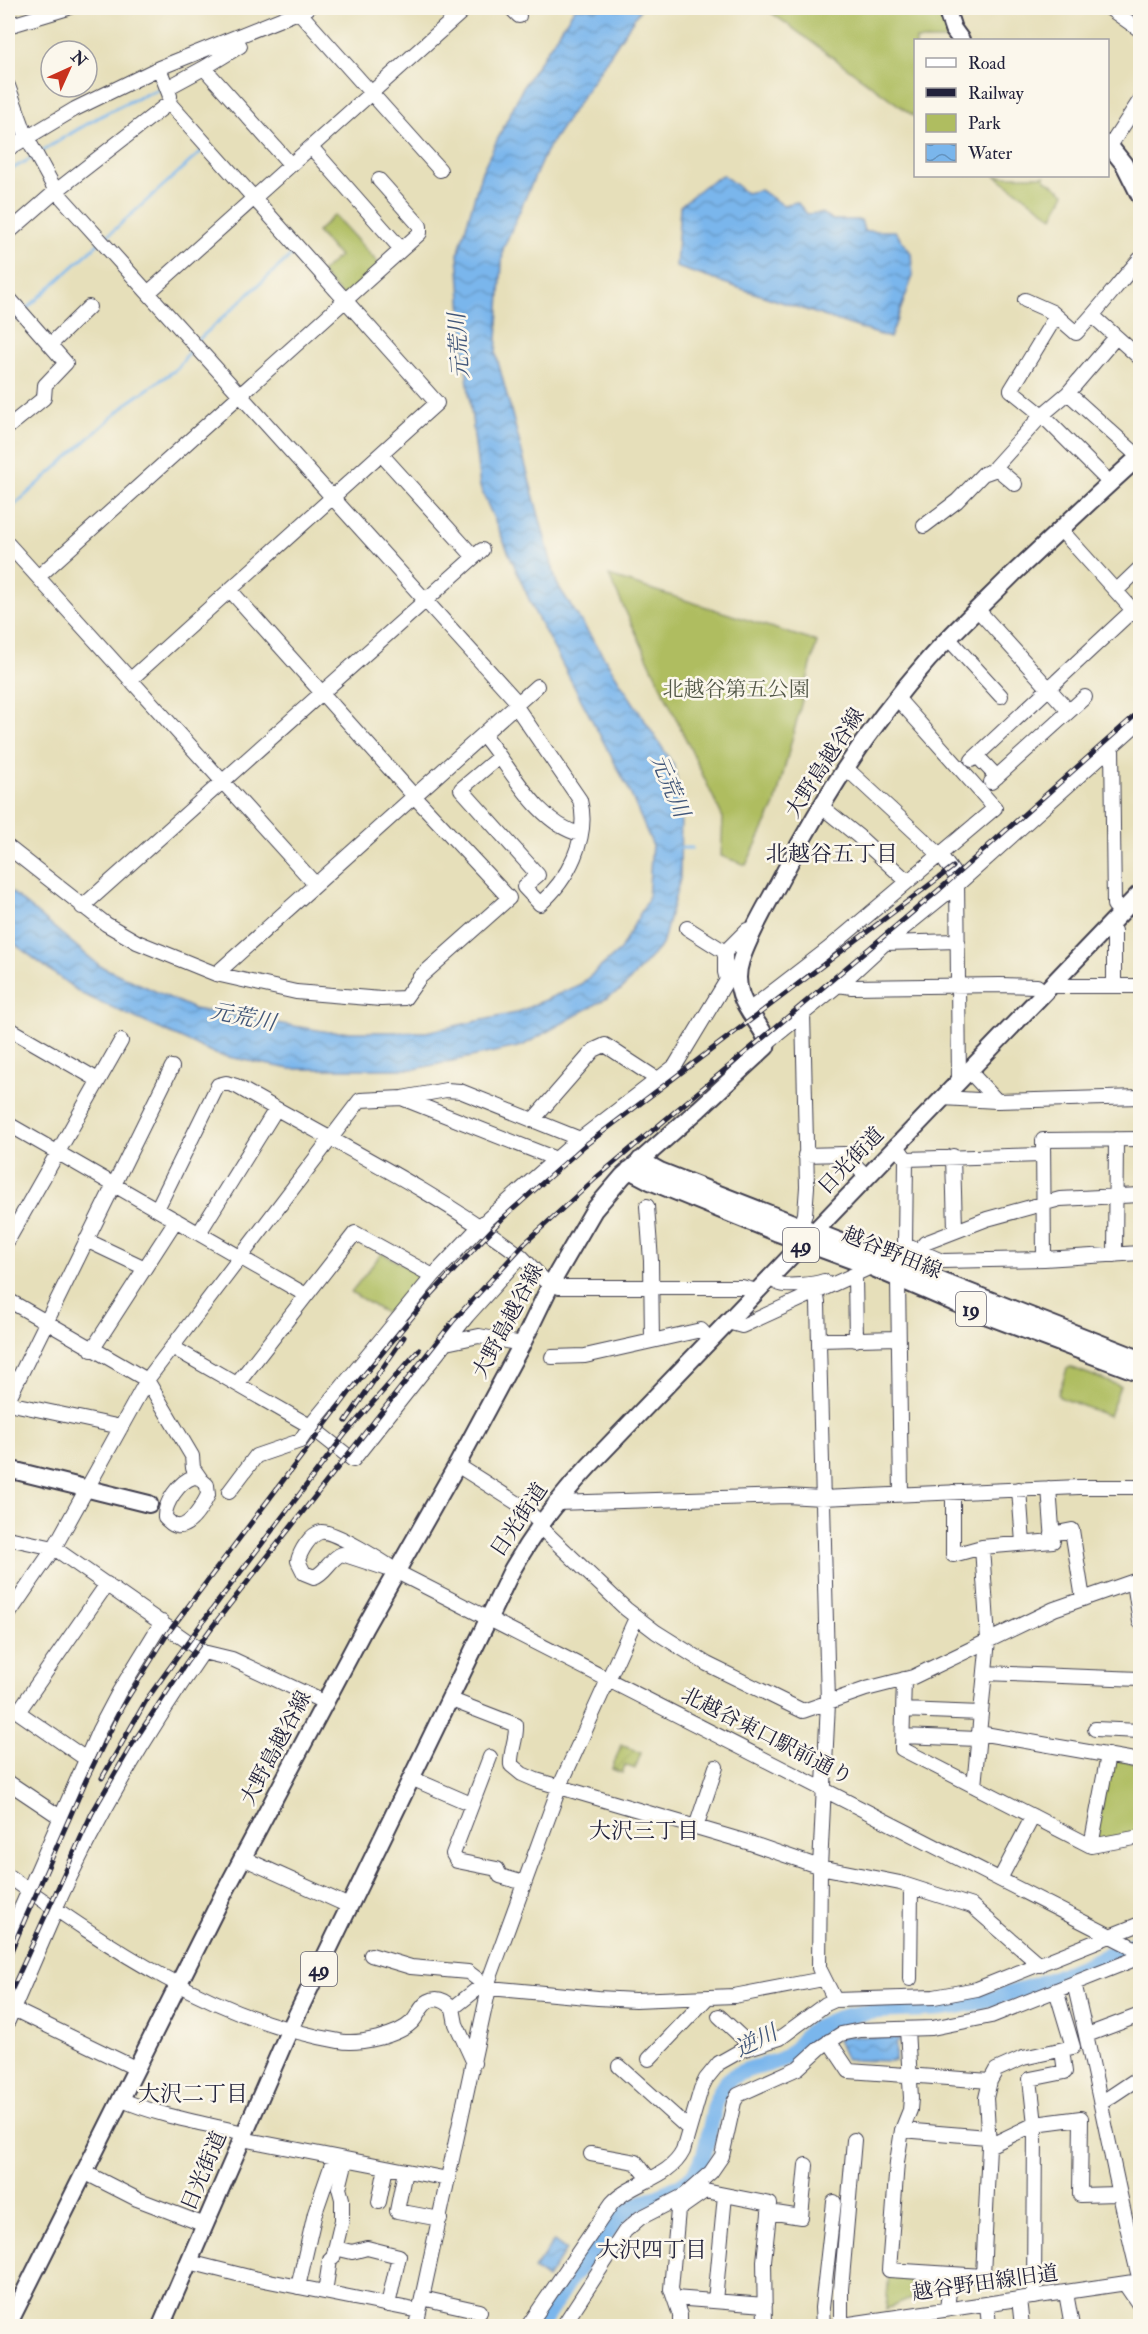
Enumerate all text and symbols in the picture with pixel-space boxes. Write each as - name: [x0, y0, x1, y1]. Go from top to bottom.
- north arrow: [39, 39, 99, 99]
- legend: [914, 39, 1109, 177]
- text: N: [66, 46, 92, 72]
- text: Road: [968, 52, 1006, 75]
- text: Railway: [968, 82, 1025, 105]
- text: Park: [968, 112, 1001, 135]
- text: Water: [967, 142, 1012, 165]
- water label: 元荒川: [443, 310, 475, 380]
- park label: 北越谷第五公園: [663, 676, 810, 703]
- street label: 大野島越谷線: [779, 703, 871, 823]
- water label: 元荒川: [644, 750, 697, 824]
- district label: 北越谷五丁目: [766, 840, 898, 868]
- water label: 元荒川: [208, 997, 280, 1037]
- street label: 日光街道: [812, 1121, 890, 1201]
- street label: 越谷野田線: [838, 1221, 946, 1285]
- road number: 49: [783, 1228, 819, 1262]
- street label: 大野島越谷線: [467, 1259, 549, 1383]
- road number: 19: [956, 1292, 986, 1326]
- street label: 日光街道: [484, 1478, 554, 1562]
- street label: 北越谷東口駅前通り: [677, 1681, 857, 1791]
- street label: 大野島越谷線: [235, 1686, 317, 1810]
- district label: 大沢三丁目: [589, 1817, 699, 1845]
- road number: 49: [301, 1952, 337, 1986]
- water label: 逆川: [730, 2018, 784, 2063]
- district label: 大沢二丁目: [138, 2080, 248, 2108]
- street label: 日光街道: [175, 2127, 233, 2215]
- district label: 大沢四丁目: [597, 2236, 707, 2264]
- street label: 越谷野田線旧道: [910, 2259, 1060, 2307]

